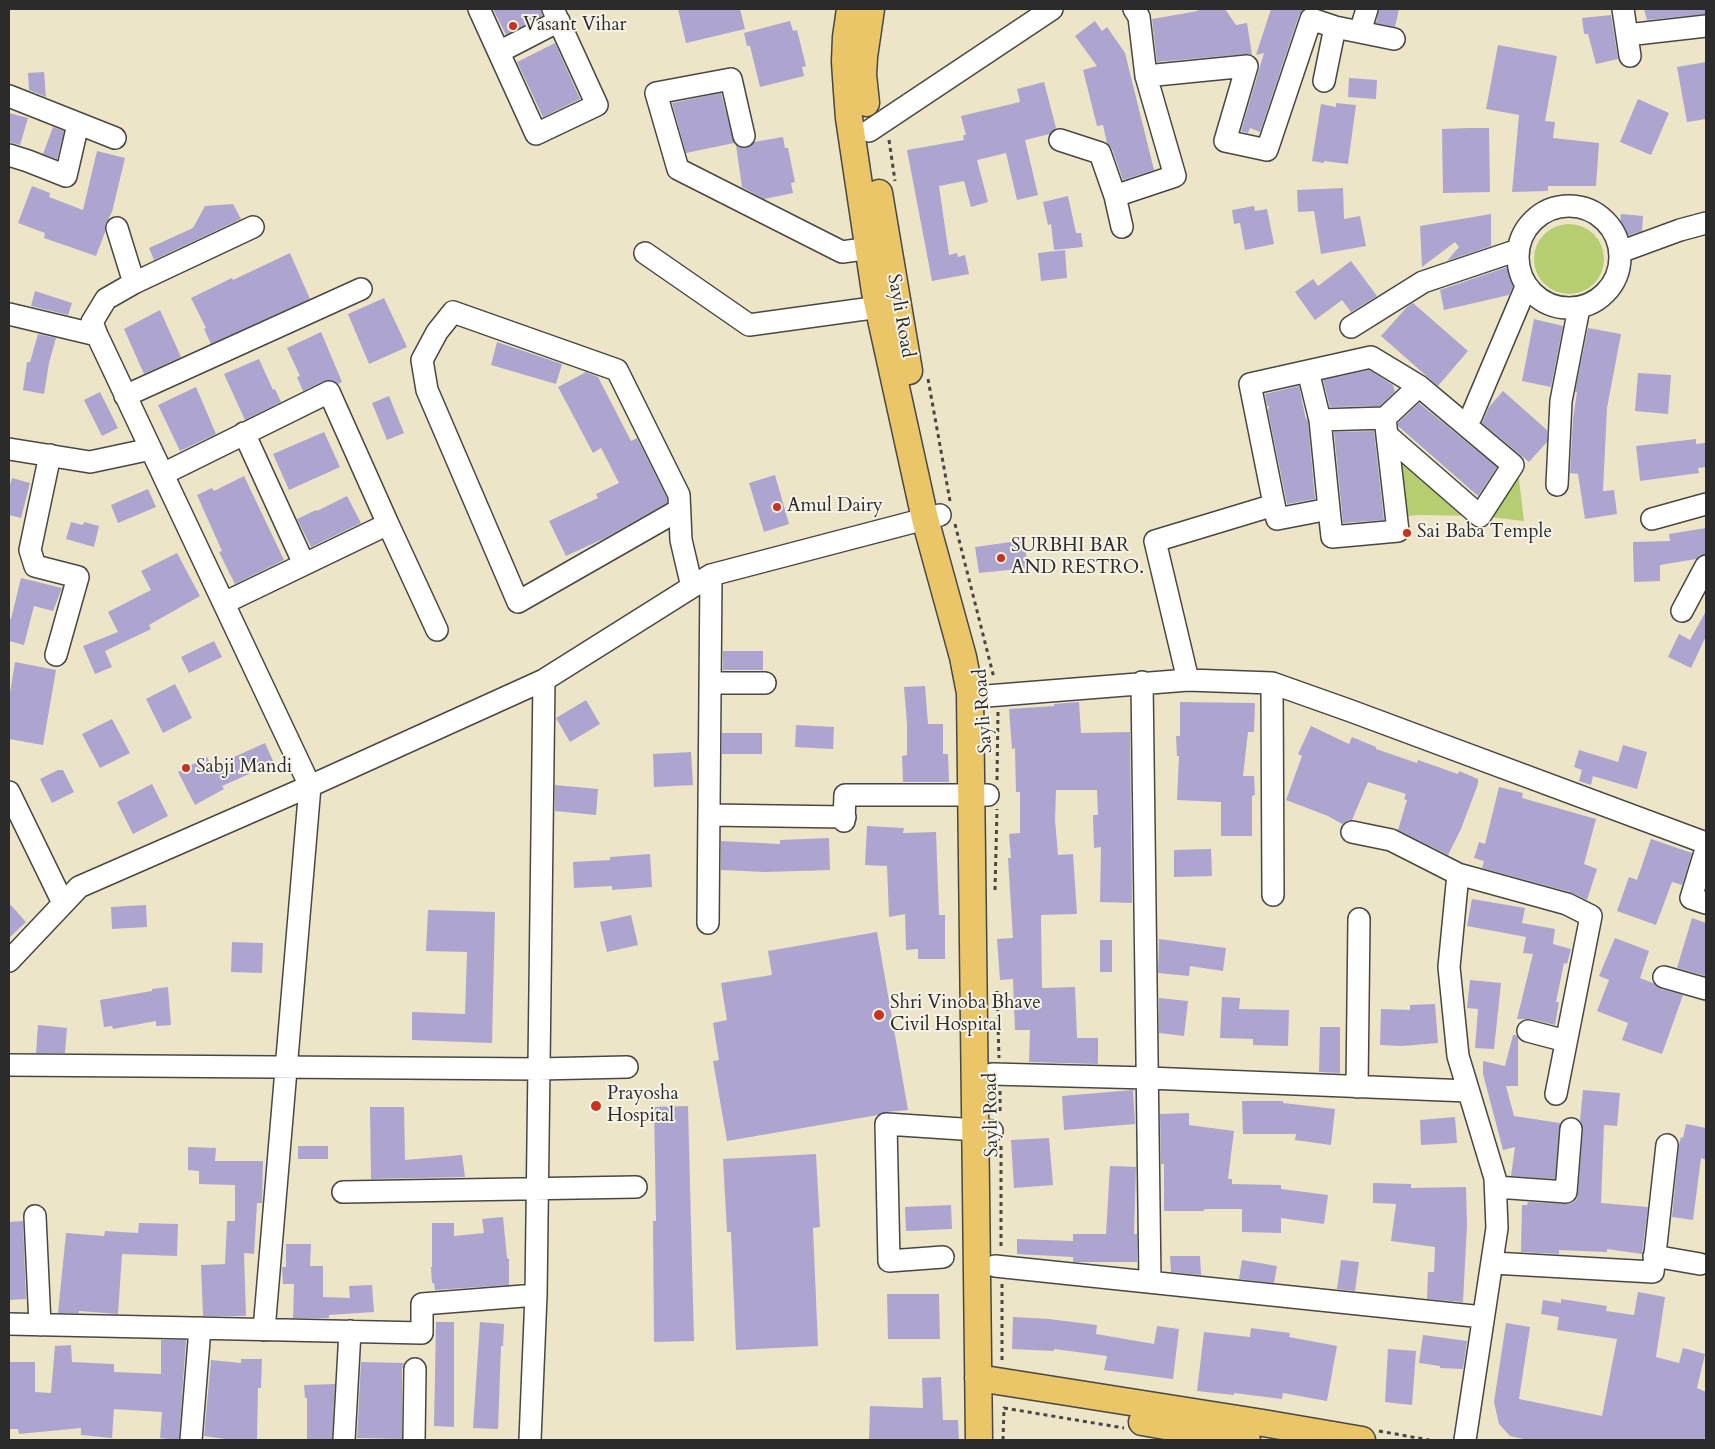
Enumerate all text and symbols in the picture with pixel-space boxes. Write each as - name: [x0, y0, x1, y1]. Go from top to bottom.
- place label: Vasant Vihar: [523, 15, 627, 37]
- marker: Vasant Vihar: [507, 20, 519, 32]
- street label: Sayli Road: [881, 272, 919, 360]
- place label: Amul Dairy: [787, 496, 883, 518]
- marker: Amul Dairy: [771, 501, 783, 513]
- place label: Sai Baba Temple: [1417, 522, 1552, 544]
- marker: Sai Baba Temple: [1401, 527, 1413, 539]
- place label: SURBHI BAR AND RESTRO.: [1011, 536, 1144, 580]
- marker: SURBHI BAR AND RESTRO.: [995, 552, 1007, 564]
- street label: Sayli Road: [970, 668, 998, 754]
- place label: Sabji Mandi: [196, 757, 292, 779]
- marker: Sabji Mandi: [180, 762, 192, 774]
- place label: Shri Vinoba Bhave Civil Hospital: [890, 993, 1041, 1037]
- marker: Shri Vinoba Bhave Civil Hospital: [872, 1008, 886, 1022]
- street label: Sayli Road: [980, 1072, 1004, 1158]
- place label: Prayosha Hospital: [607, 1084, 679, 1128]
- marker: Prayosha Hospital: [589, 1099, 603, 1113]

